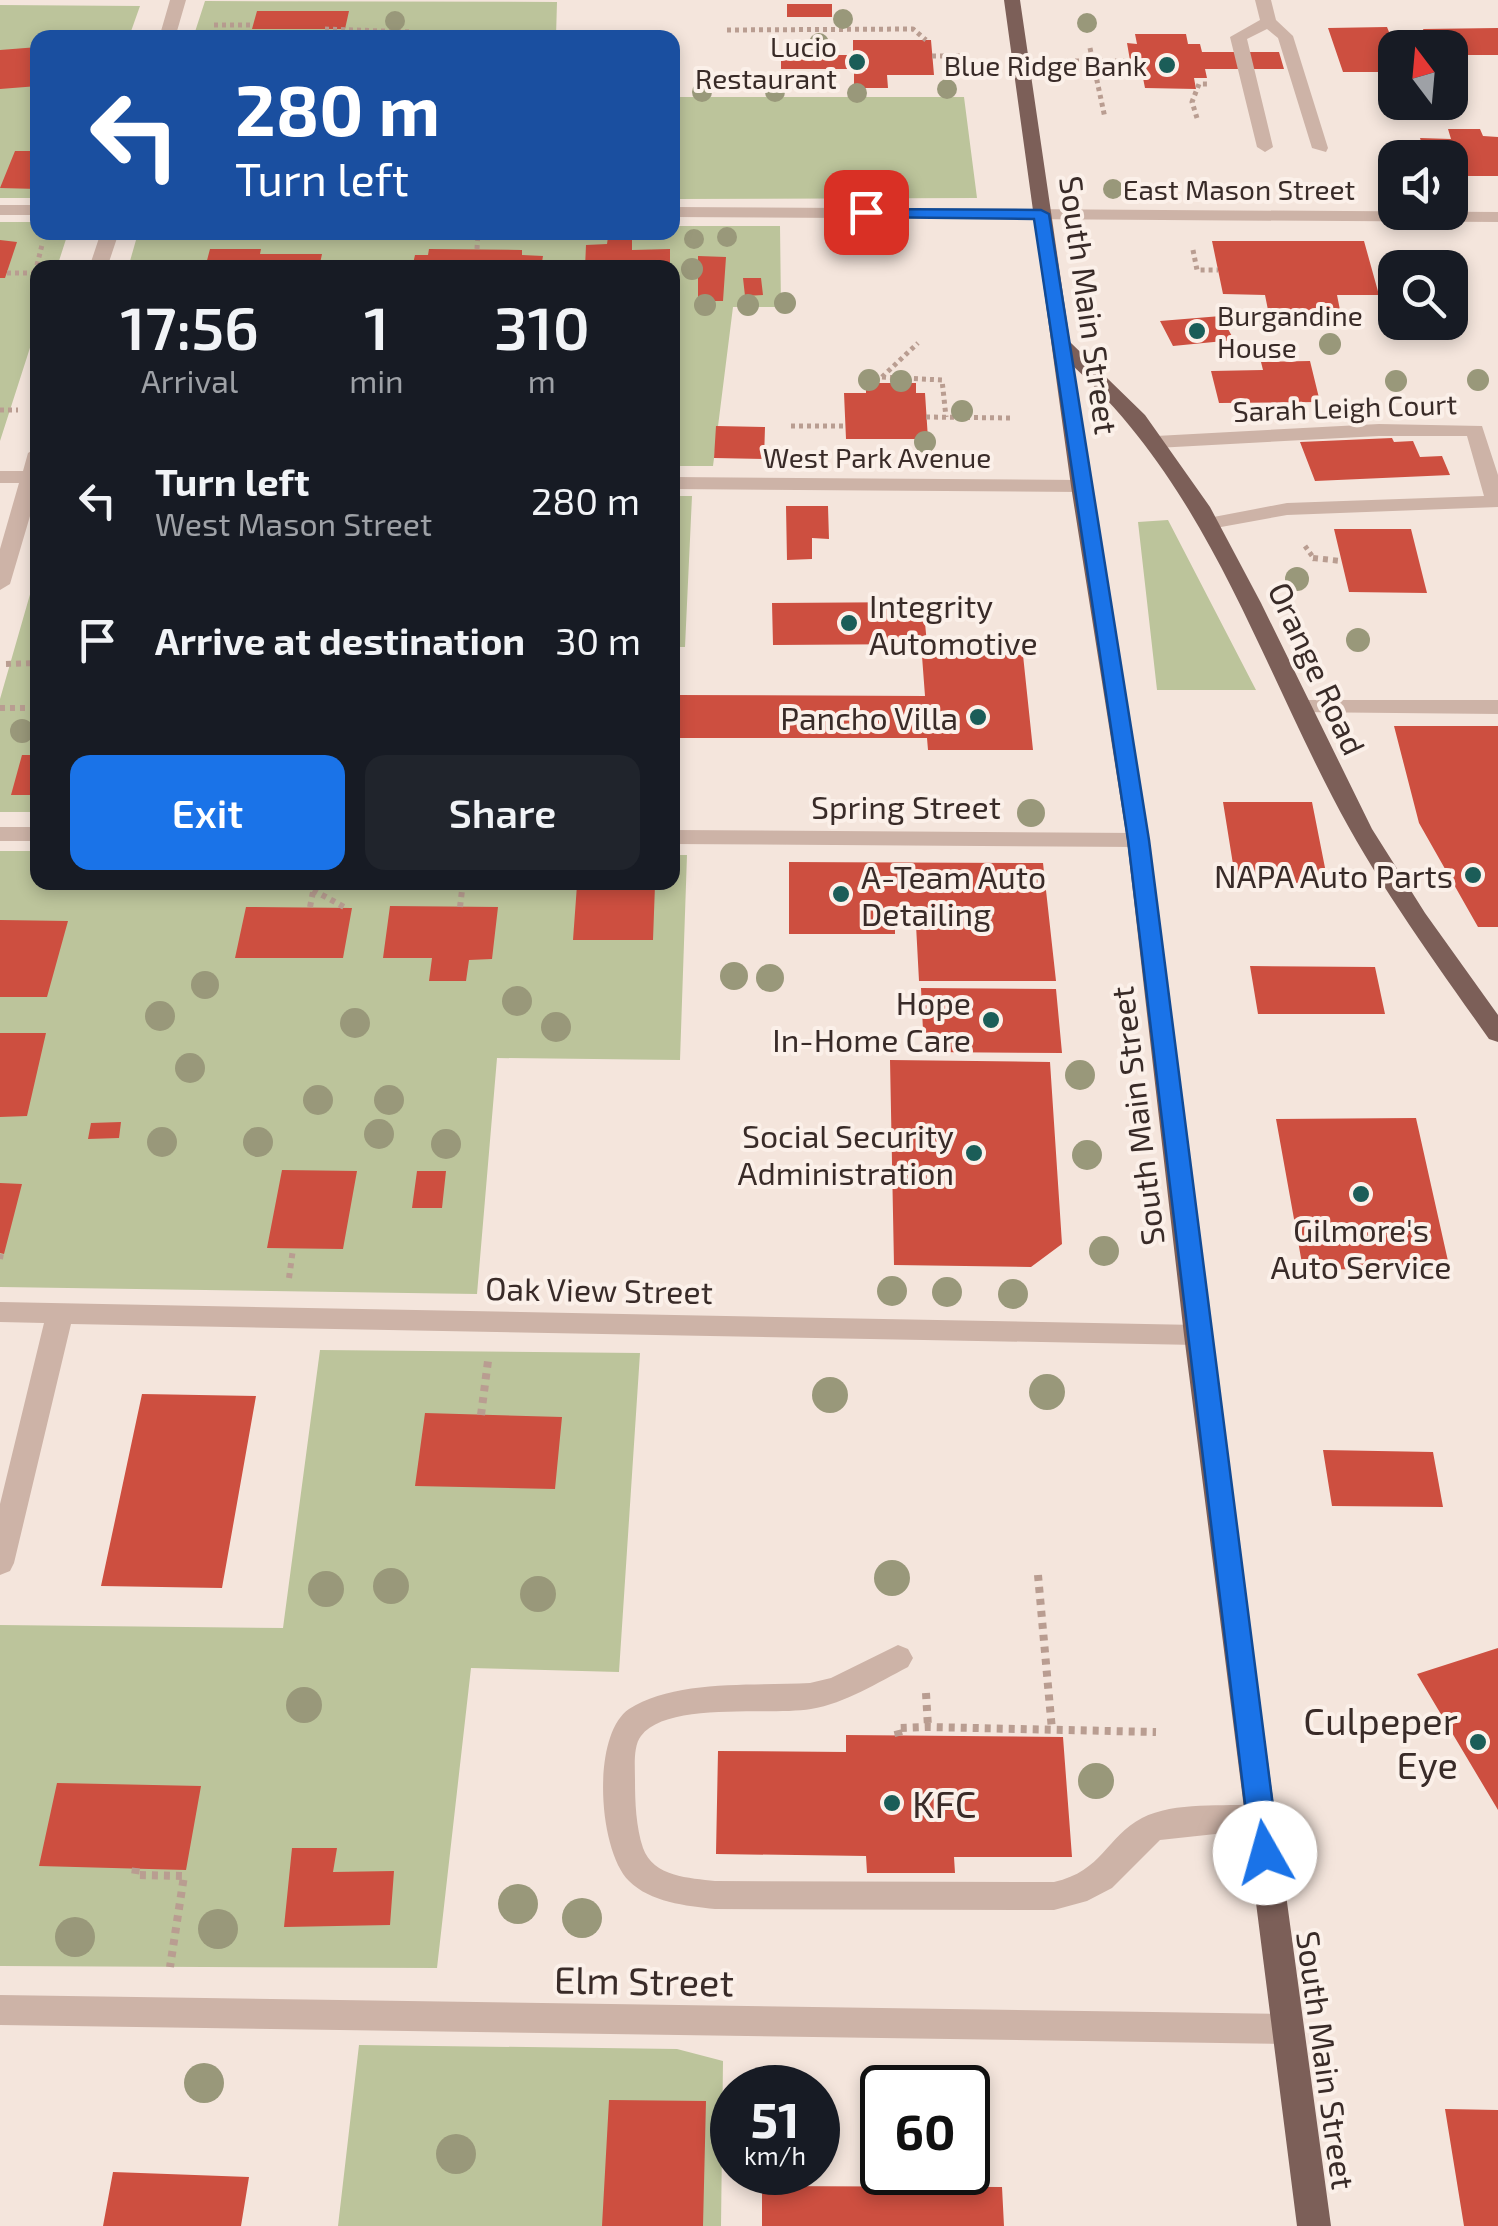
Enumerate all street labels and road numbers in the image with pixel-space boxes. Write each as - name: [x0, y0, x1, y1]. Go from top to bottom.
- street label: East Mason Street: [1123, 172, 1355, 206]
- street label: South Main Street: [1053, 173, 1127, 437]
- street label: Sarah Leigh Court: [1232, 386, 1458, 428]
- street label: West Park Avenue: [763, 440, 991, 474]
- street label: Orange Road: [1261, 576, 1375, 760]
- street label: Spring Street: [811, 787, 1001, 825]
- street label: South Main Street: [1101, 984, 1171, 1248]
- street label: Oak View Street: [485, 1268, 713, 1310]
- street label: South Main Street: [1290, 1928, 1364, 2192]
- street label: Elm Street: [554, 1955, 734, 2005]

